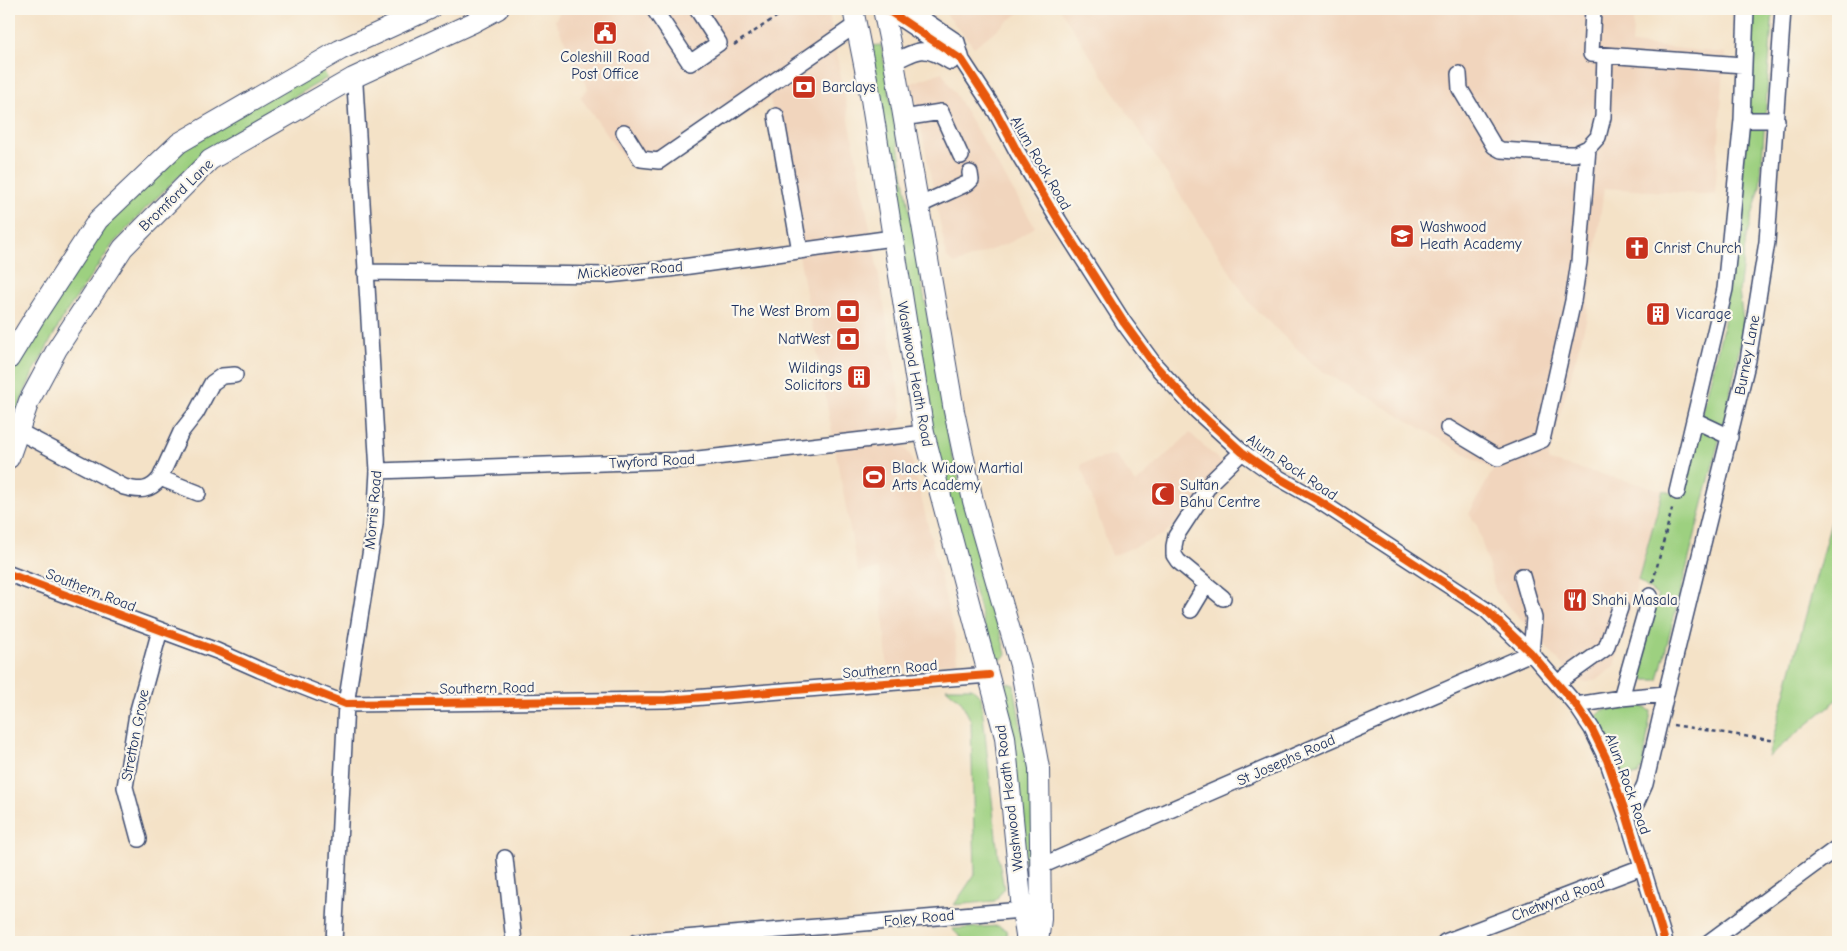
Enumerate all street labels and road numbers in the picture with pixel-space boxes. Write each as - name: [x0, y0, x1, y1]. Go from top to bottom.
- street label: Alum Rock Road: [1007, 113, 1075, 213]
- street label: Bromford Lane: [135, 155, 217, 235]
- street label: Mickleover Road: [577, 257, 683, 283]
- street label: Washwood Heath Road: [893, 300, 937, 448]
- street label: Burney Lane: [1730, 313, 1764, 397]
- street label: Alum Rock Road: [1243, 430, 1341, 504]
- street label: Twyford Road: [608, 450, 696, 472]
- street label: Morris Road: [361, 470, 385, 550]
- street label: Southern Road: [43, 565, 139, 615]
- street label: Southern Road: [842, 656, 938, 682]
- street label: Southern Road: [439, 678, 535, 698]
- street label: Stretton Grove: [117, 687, 153, 782]
- street label: Washwood Heath Road: [991, 724, 1027, 872]
- street label: St Josephs Road: [1234, 730, 1338, 790]
- street label: Alum Rock Road: [1601, 731, 1655, 837]
- street label: Chetwynd Road: [1509, 873, 1607, 925]
- street label: Foley Road: [883, 906, 955, 930]

